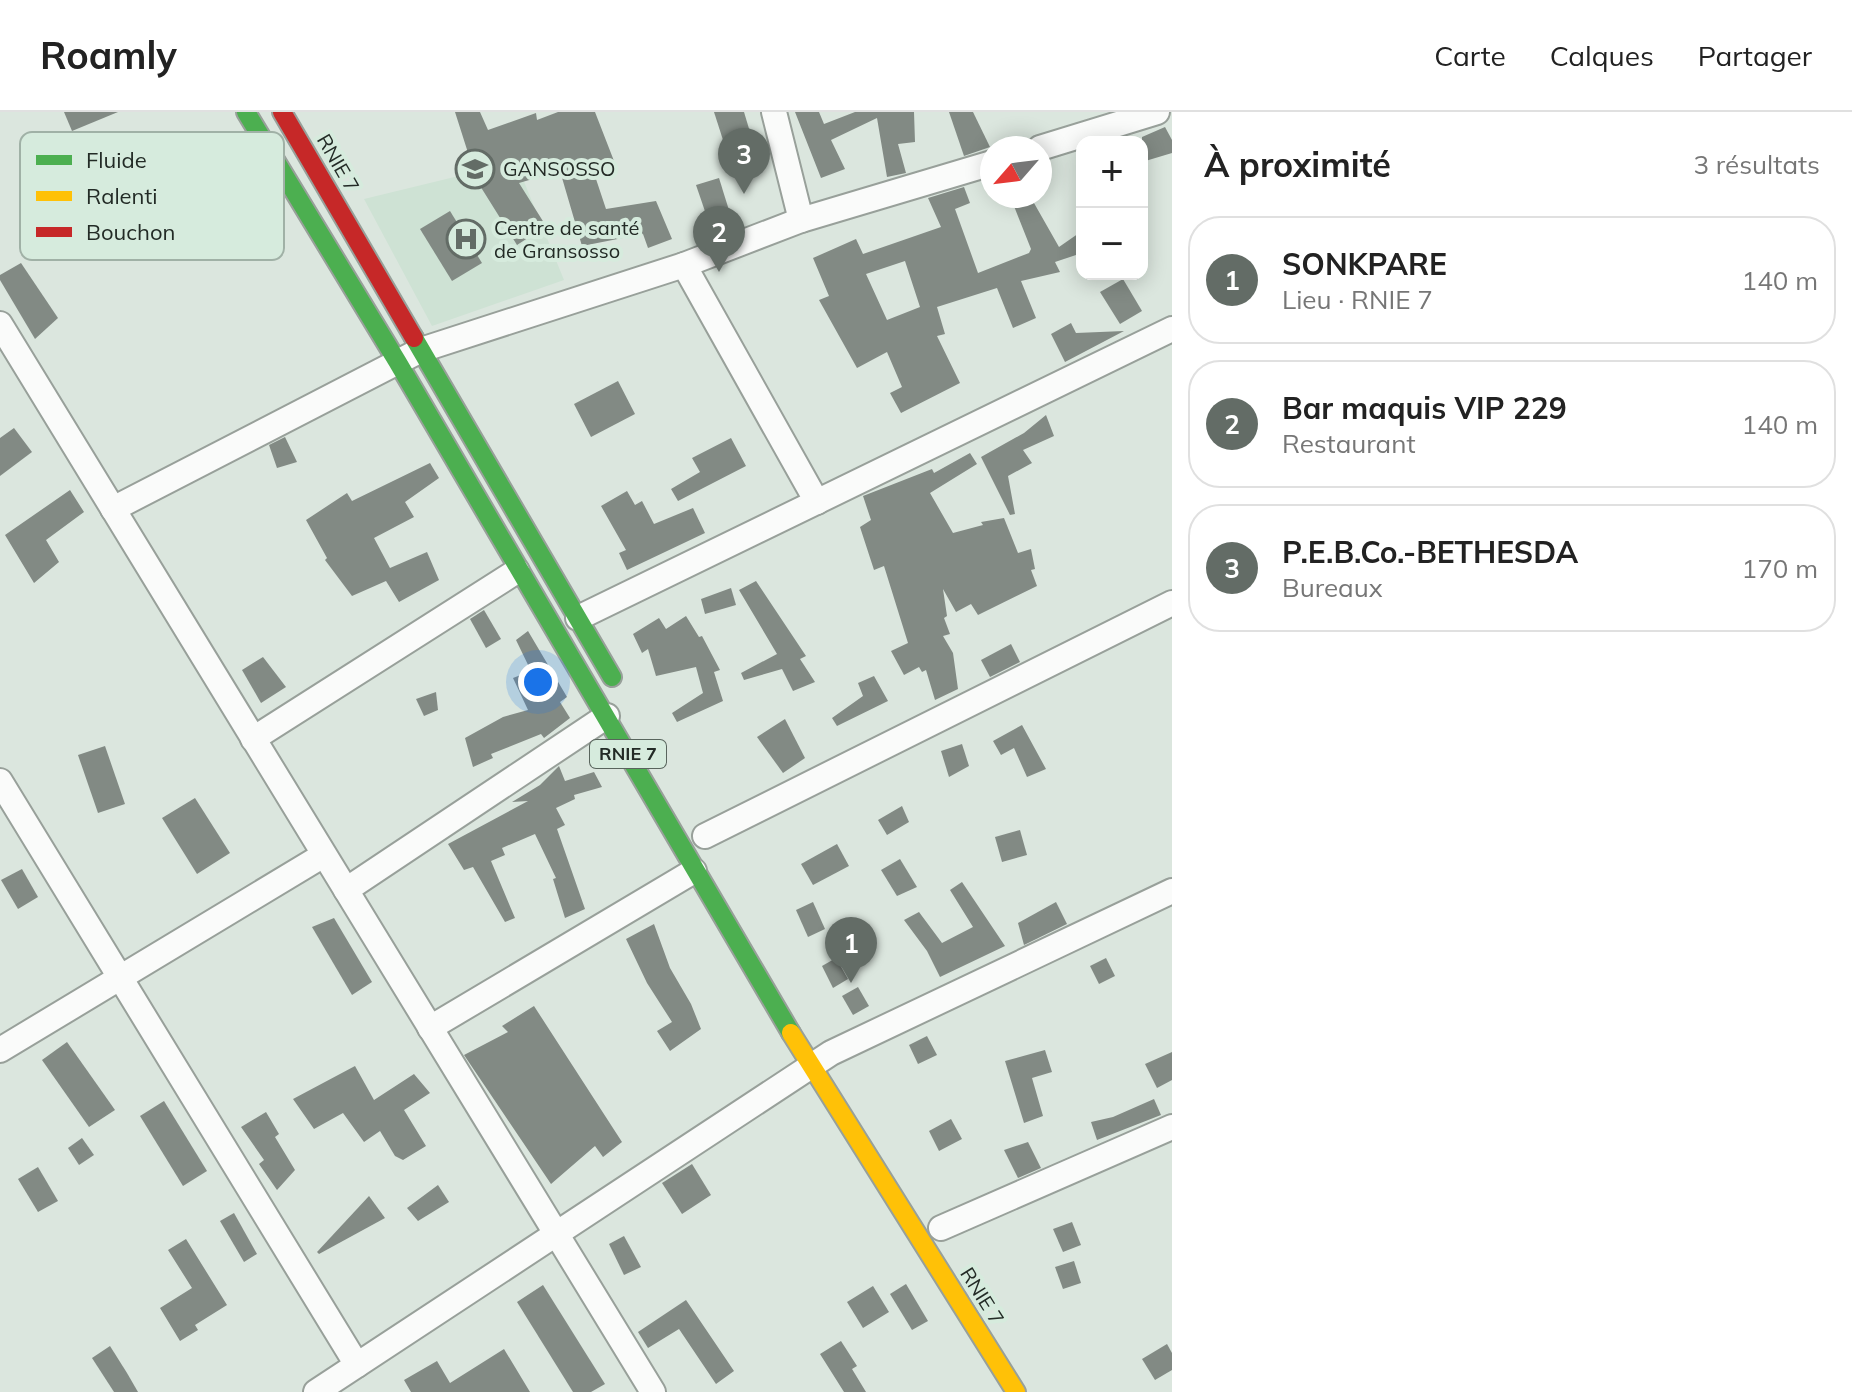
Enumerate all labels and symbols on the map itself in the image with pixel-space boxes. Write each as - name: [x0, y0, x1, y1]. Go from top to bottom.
- pin: 3: [718, 128, 770, 194]
- street label: RNIE 7: [312, 129, 365, 196]
- legend: [20, 132, 284, 260]
- north arrow: [980, 136, 1052, 208]
- text: Fluide: [86, 146, 147, 174]
- school or university icon: GANSOSSO: [454, 148, 496, 190]
- place label: GANSOSSO: [503, 156, 616, 181]
- text: Ralenti: [86, 182, 157, 210]
- pin: 2: [693, 206, 745, 272]
- place label: Centre de santé de Gransosso: [494, 215, 639, 263]
- text: Bouchon: [86, 218, 175, 246]
- hospital icon: Centre de santé de Gransosso: [445, 218, 487, 260]
- your location: [518, 662, 558, 702]
- road number: RNIE 7: [590, 740, 666, 768]
- pin: 1: [825, 917, 877, 983]
- street label: RNIE 7: [955, 1262, 1010, 1329]

